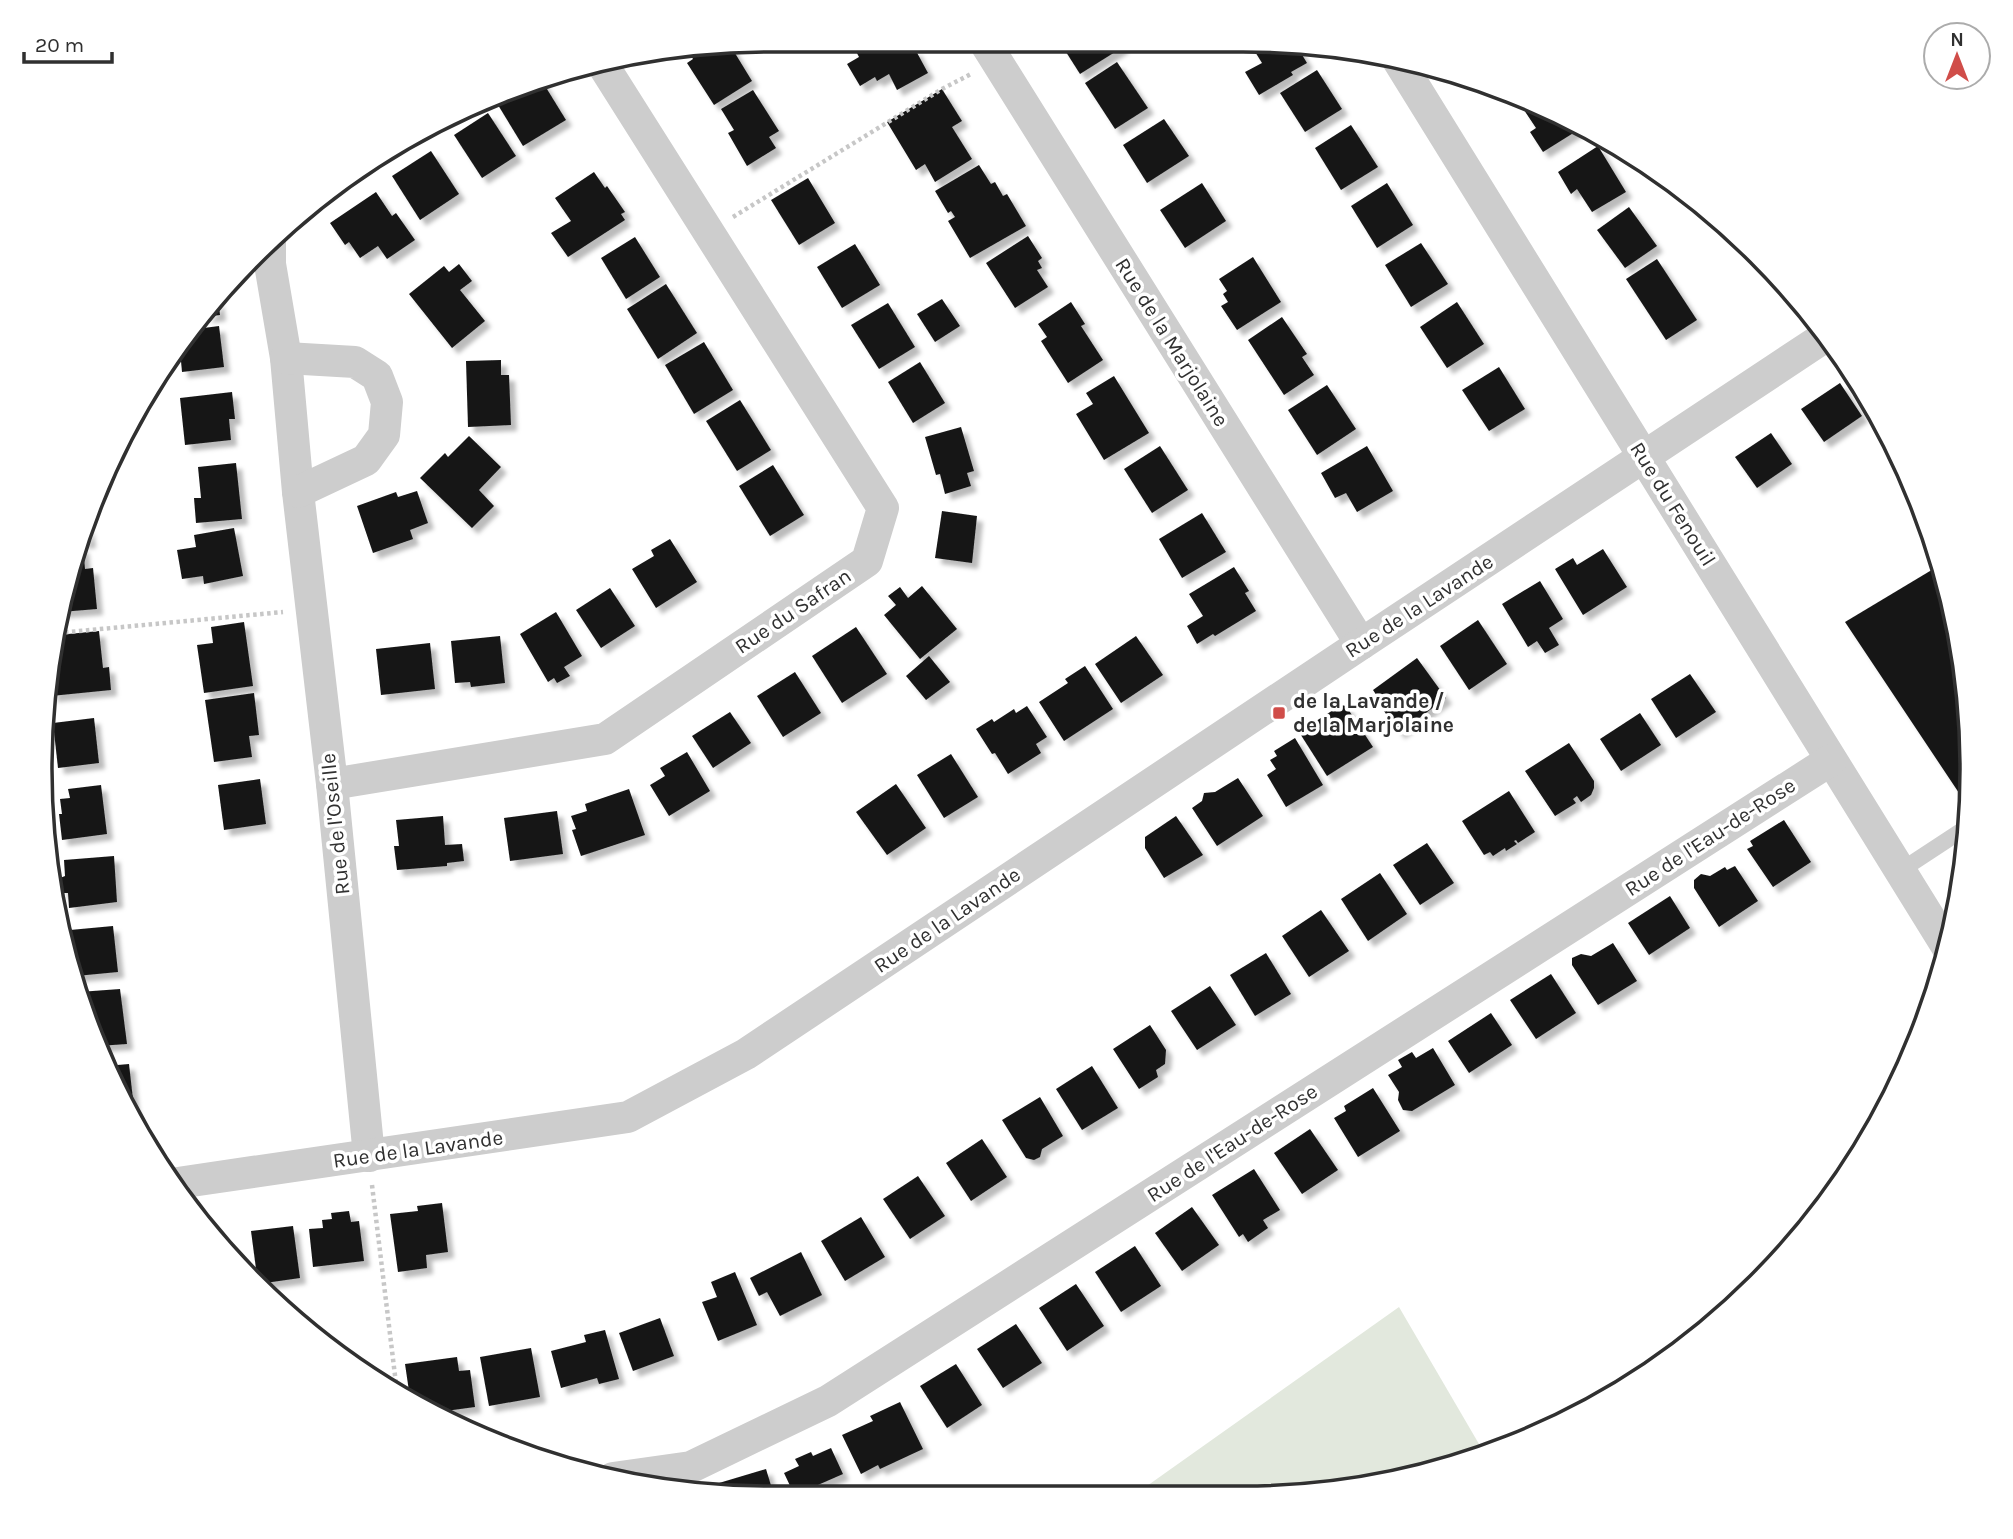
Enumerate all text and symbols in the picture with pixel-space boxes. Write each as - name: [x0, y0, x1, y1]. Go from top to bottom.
- scale bar: [24, 21, 112, 65]
- north arrow: [1922, 21, 1992, 91]
- text: N: [1950, 29, 1964, 51]
- text: 20 m: [35, 33, 84, 57]
- street label: Rue de la Marjolaine: [1110, 253, 1234, 431]
- street label: Rue du Fenouil: [1625, 438, 1721, 570]
- street label: Rue de la Lavande: [1341, 549, 1497, 663]
- street label: Rue du Safran: [730, 563, 856, 659]
- place label: de la Lavande / de la Marjolaine: [1293, 689, 1454, 737]
- marker: de la Lavande / de la Marjolaine: [1271, 705, 1287, 721]
- street label: Rue de l'Oseille: [316, 752, 354, 896]
- street label: Rue de l'Eau-de-Rose: [1620, 773, 1800, 901]
- street label: Rue de la Lavande: [869, 862, 1025, 978]
- street label: Rue de l'Eau-de-Rose: [1142, 1079, 1322, 1207]
- street label: Rue de la Lavande: [331, 1125, 505, 1173]

